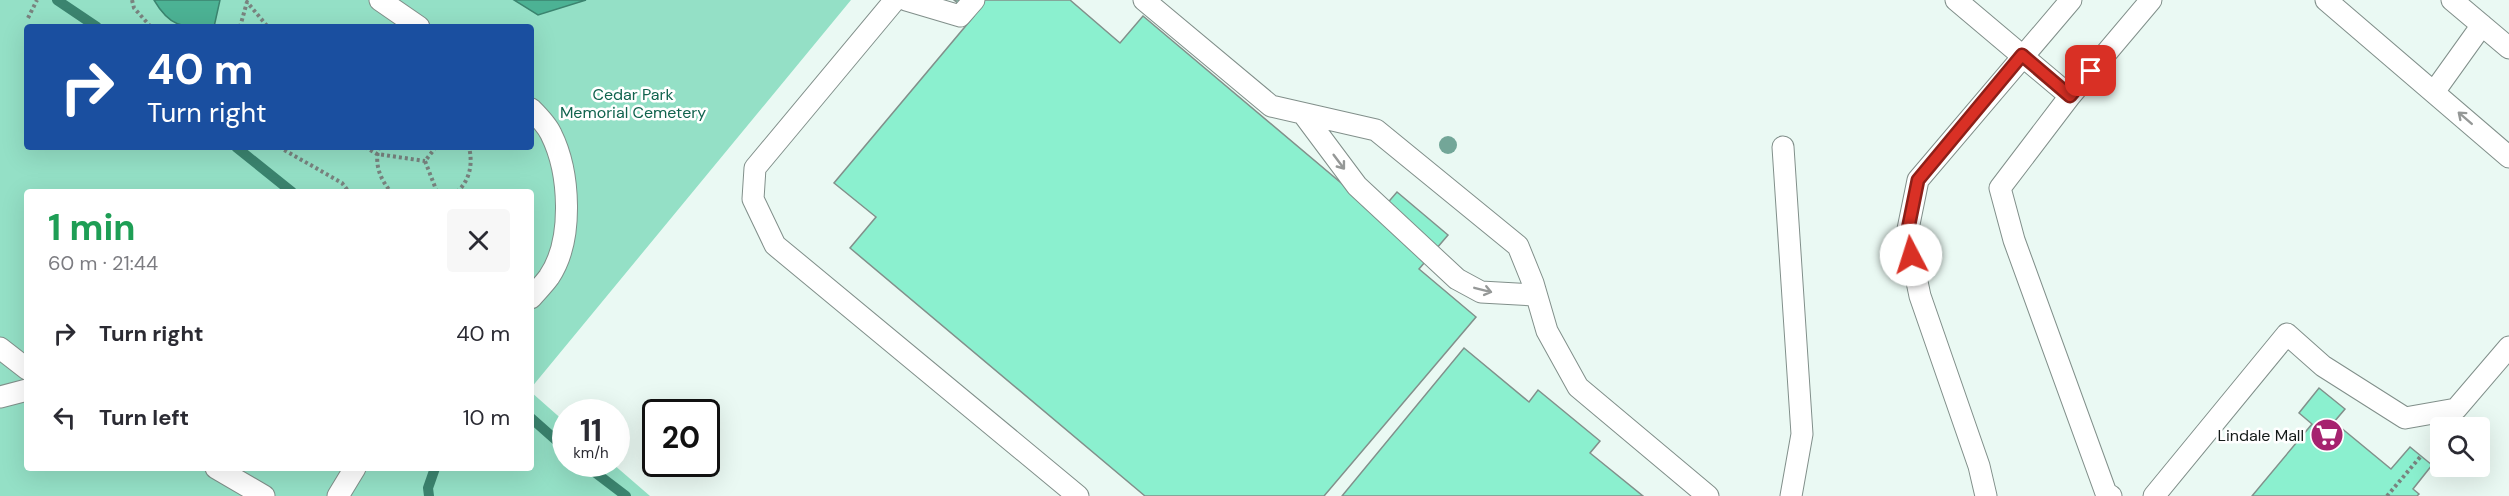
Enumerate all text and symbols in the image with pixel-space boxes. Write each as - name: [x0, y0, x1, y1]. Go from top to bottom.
- text: 40 m: [147, 42, 253, 97]
- pin: [2065, 45, 2116, 96]
- icon: right: [48, 48, 126, 126]
- icon: arrive: [2074, 54, 2107, 87]
- park label: Cedar Park Memorial Cemetery: [560, 84, 706, 123]
- text: Turn right: [147, 95, 267, 130]
- one-way arrow: [2457, 112, 2473, 125]
- one-way arrow: [1332, 154, 1345, 170]
- text: 1 min: [48, 204, 136, 251]
- button: close: [447, 209, 510, 272]
- position arrow: [1879, 223, 1943, 287]
- text: 60 m · 21:44: [48, 250, 158, 276]
- one-way arrow: [1473, 284, 1492, 296]
- icon: right: [48, 317, 81, 350]
- text: Turn right: [99, 319, 204, 348]
- text: 40 m: [456, 319, 510, 348]
- speed limit sign: 20: [642, 399, 720, 477]
- icon: left: [48, 401, 81, 434]
- text: Turn left: [99, 403, 189, 432]
- text: 10 m: [463, 403, 510, 432]
- text: 11: [580, 411, 602, 450]
- supermarket icon: Lindale Mall: [2309, 417, 2345, 453]
- map controls: [2430, 417, 2490, 477]
- button: search: [2430, 417, 2490, 477]
- place label: Lindale Mall: [2218, 425, 2304, 446]
- text: km/h: [573, 443, 609, 463]

